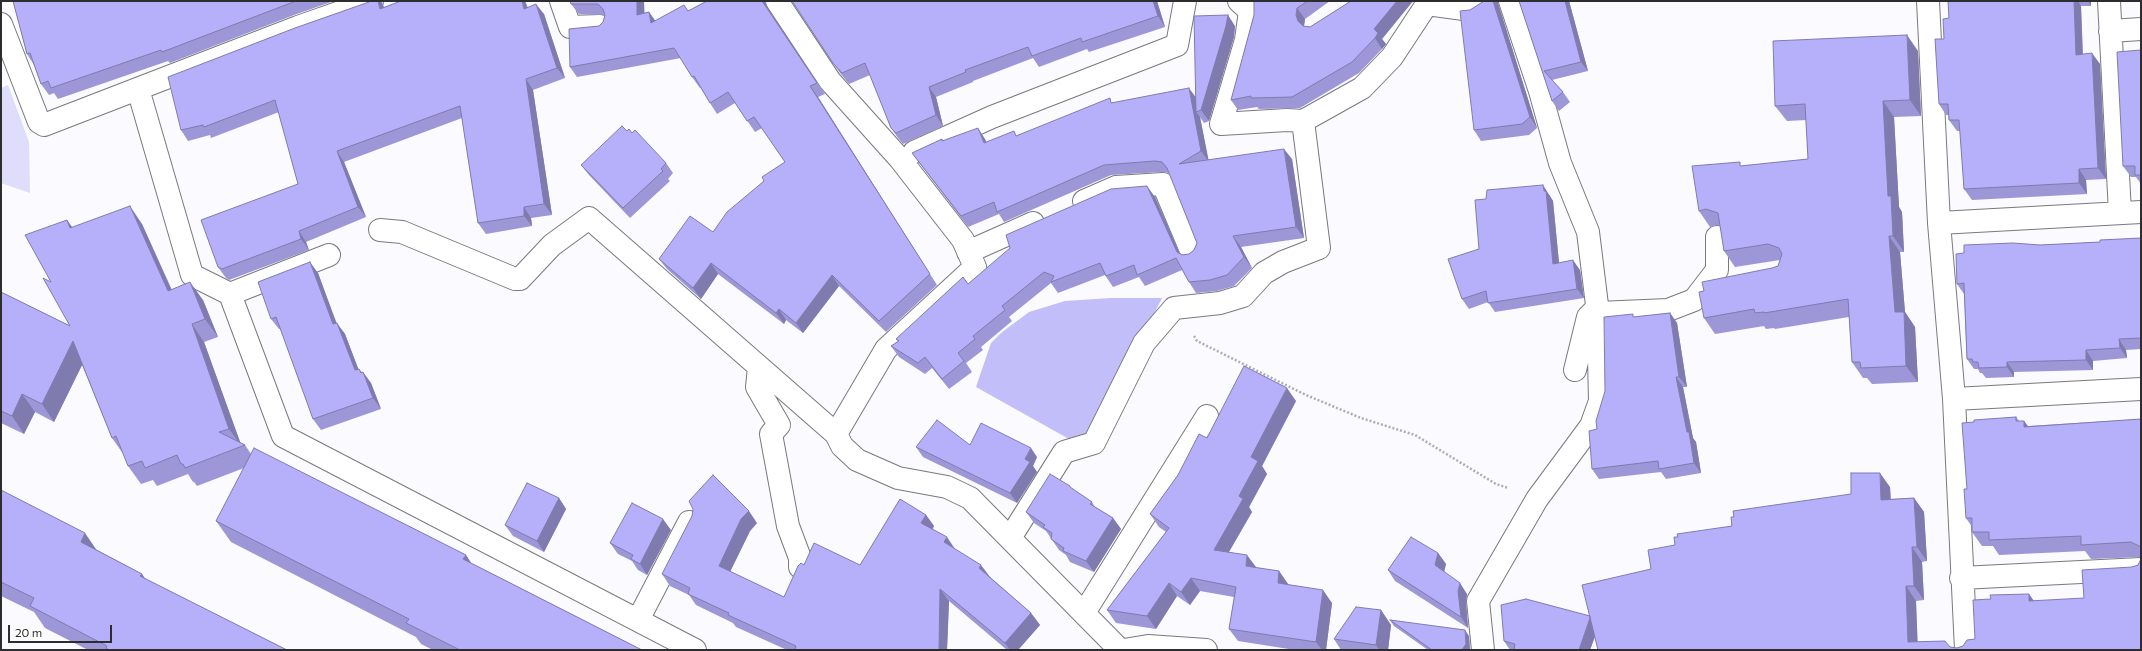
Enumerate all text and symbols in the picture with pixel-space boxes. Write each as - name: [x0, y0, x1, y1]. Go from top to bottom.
- scale bar: [10, 617, 114, 643]
- text: 20 m: [15, 625, 42, 639]

